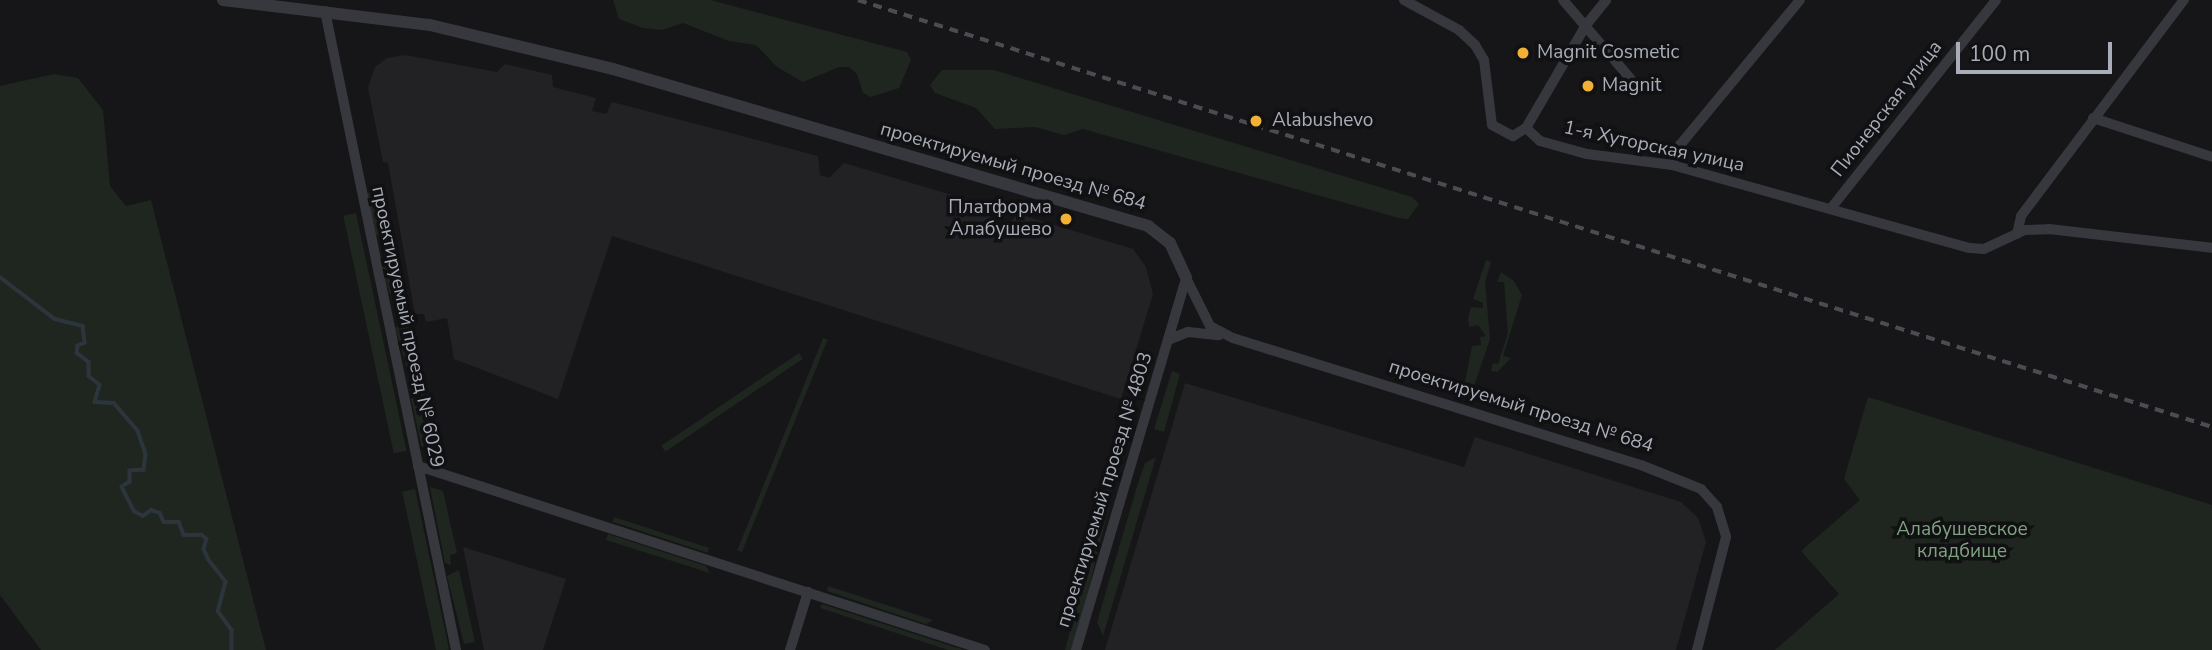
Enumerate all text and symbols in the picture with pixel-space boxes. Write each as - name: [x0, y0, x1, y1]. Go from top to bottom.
- scale bar: [1960, 28, 2116, 72]
- street label: Пионерская улица: [1827, 36, 1947, 182]
- text: 100 m: [1969, 40, 2030, 68]
- place label: Magnit Cosmetic: [1537, 42, 1679, 64]
- marker: Magnit Cosmetic: [1515, 45, 1531, 61]
- place label: Magnit: [1602, 75, 1661, 97]
- marker: Magnit: [1580, 78, 1596, 94]
- place label: Alabushevo: [1272, 110, 1373, 132]
- marker: Alabushevo: [1246, 111, 1266, 131]
- street label: 1-я Хуторская улица: [1562, 117, 1746, 177]
- street label: проектируемый проезд № 684: [878, 118, 1148, 216]
- street label: проектируемый проезд № 6029: [366, 184, 448, 470]
- place label: Платформа Алабушево: [948, 197, 1052, 241]
- marker: Платформа Алабушево: [1058, 211, 1074, 227]
- street label: проектируемый проезд № 4803: [1052, 350, 1158, 630]
- street label: проектируемый проезд № 684: [1386, 356, 1656, 458]
- park label: Алабушевское кладбище: [1896, 519, 2028, 563]

